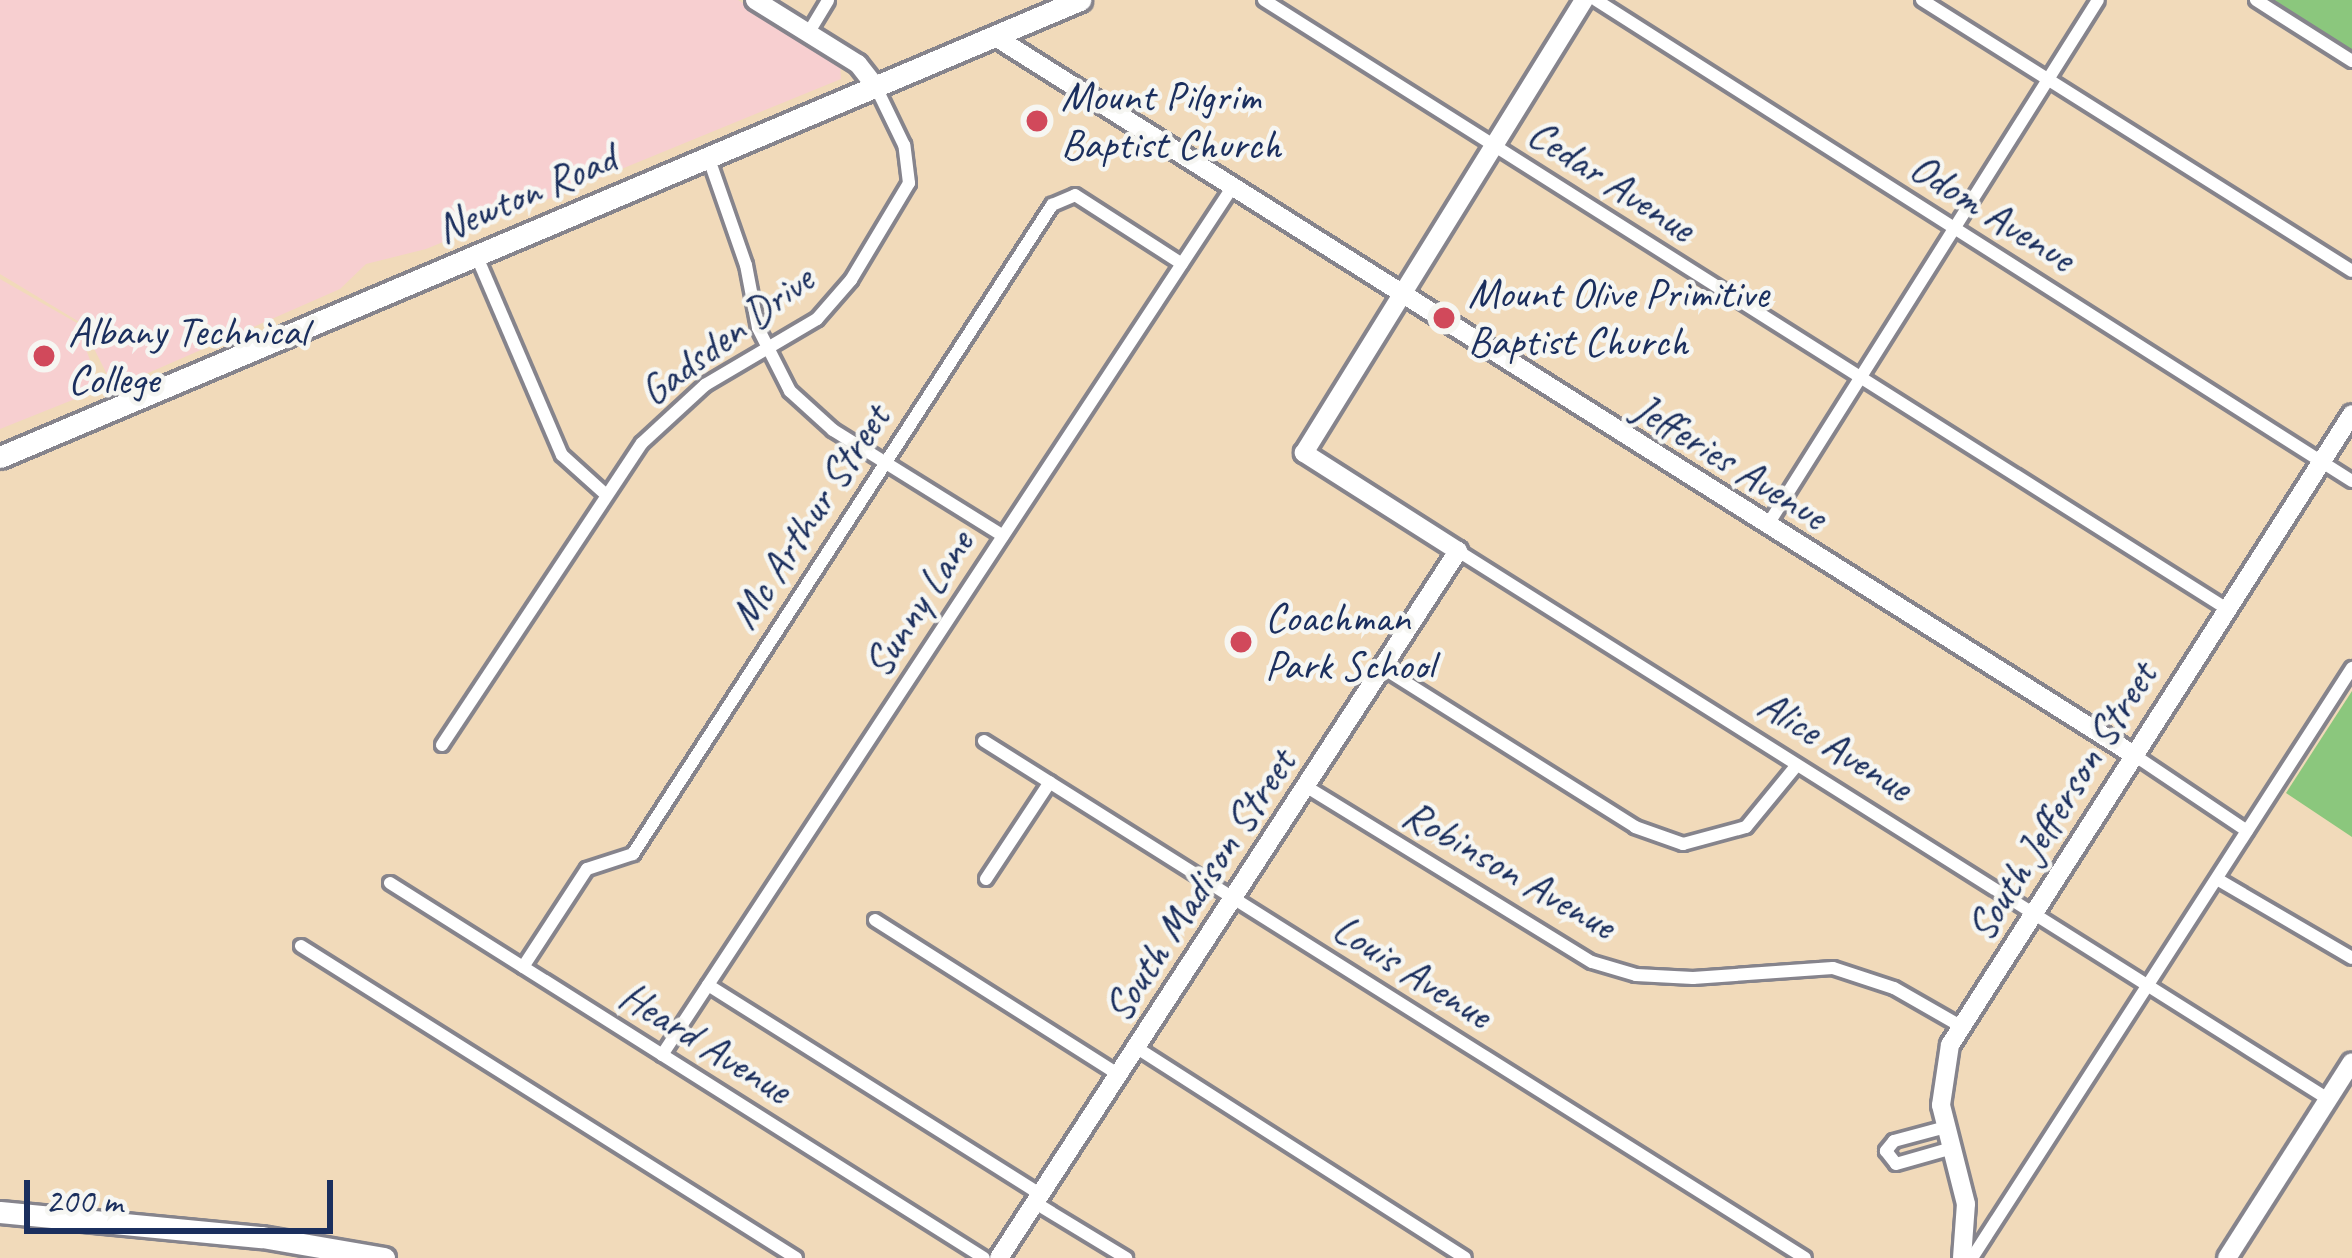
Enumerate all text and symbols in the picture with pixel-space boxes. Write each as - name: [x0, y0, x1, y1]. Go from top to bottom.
- place label: Mount Pilgrim Baptist Church: [1061, 72, 1282, 170]
- marker: Mount Pilgrim Baptist Church: [1024, 108, 1050, 134]
- street label: Cedar Avenue: [1518, 109, 1704, 253]
- street label: Newton Road: [429, 134, 623, 254]
- street label: Odom Avenue: [1900, 143, 2084, 283]
- street label: Gadsden Drive: [630, 254, 824, 418]
- place label: Mount Olive Primitive Baptist Church: [1468, 269, 1771, 368]
- marker: Mount Olive Primitive Baptist Church: [1431, 305, 1457, 331]
- place label: Albany Technical College: [68, 307, 305, 406]
- marker: Albany Technical College: [31, 343, 57, 369]
- street label: Jefferies Avenue: [1624, 383, 1836, 541]
- street label: Mc Arthur Street: [719, 396, 901, 638]
- street label: Sunny Lane: [853, 521, 985, 687]
- place label: Coachman Park School: [1265, 593, 1432, 692]
- marker: Coachman Park School: [1228, 629, 1254, 655]
- street label: South Jefferson Street: [1956, 653, 2168, 951]
- street label: Alice Avenue: [1749, 679, 1921, 813]
- street label: South Madison Street: [1093, 740, 1307, 1032]
- street label: Robinson Avenue: [1394, 789, 1624, 951]
- street label: Louis Avenue: [1324, 904, 1500, 1040]
- street label: Heard Avenue: [610, 971, 800, 1115]
- scale bar: [30, 1156, 339, 1230]
- text: 200 m: [45, 1178, 122, 1224]

